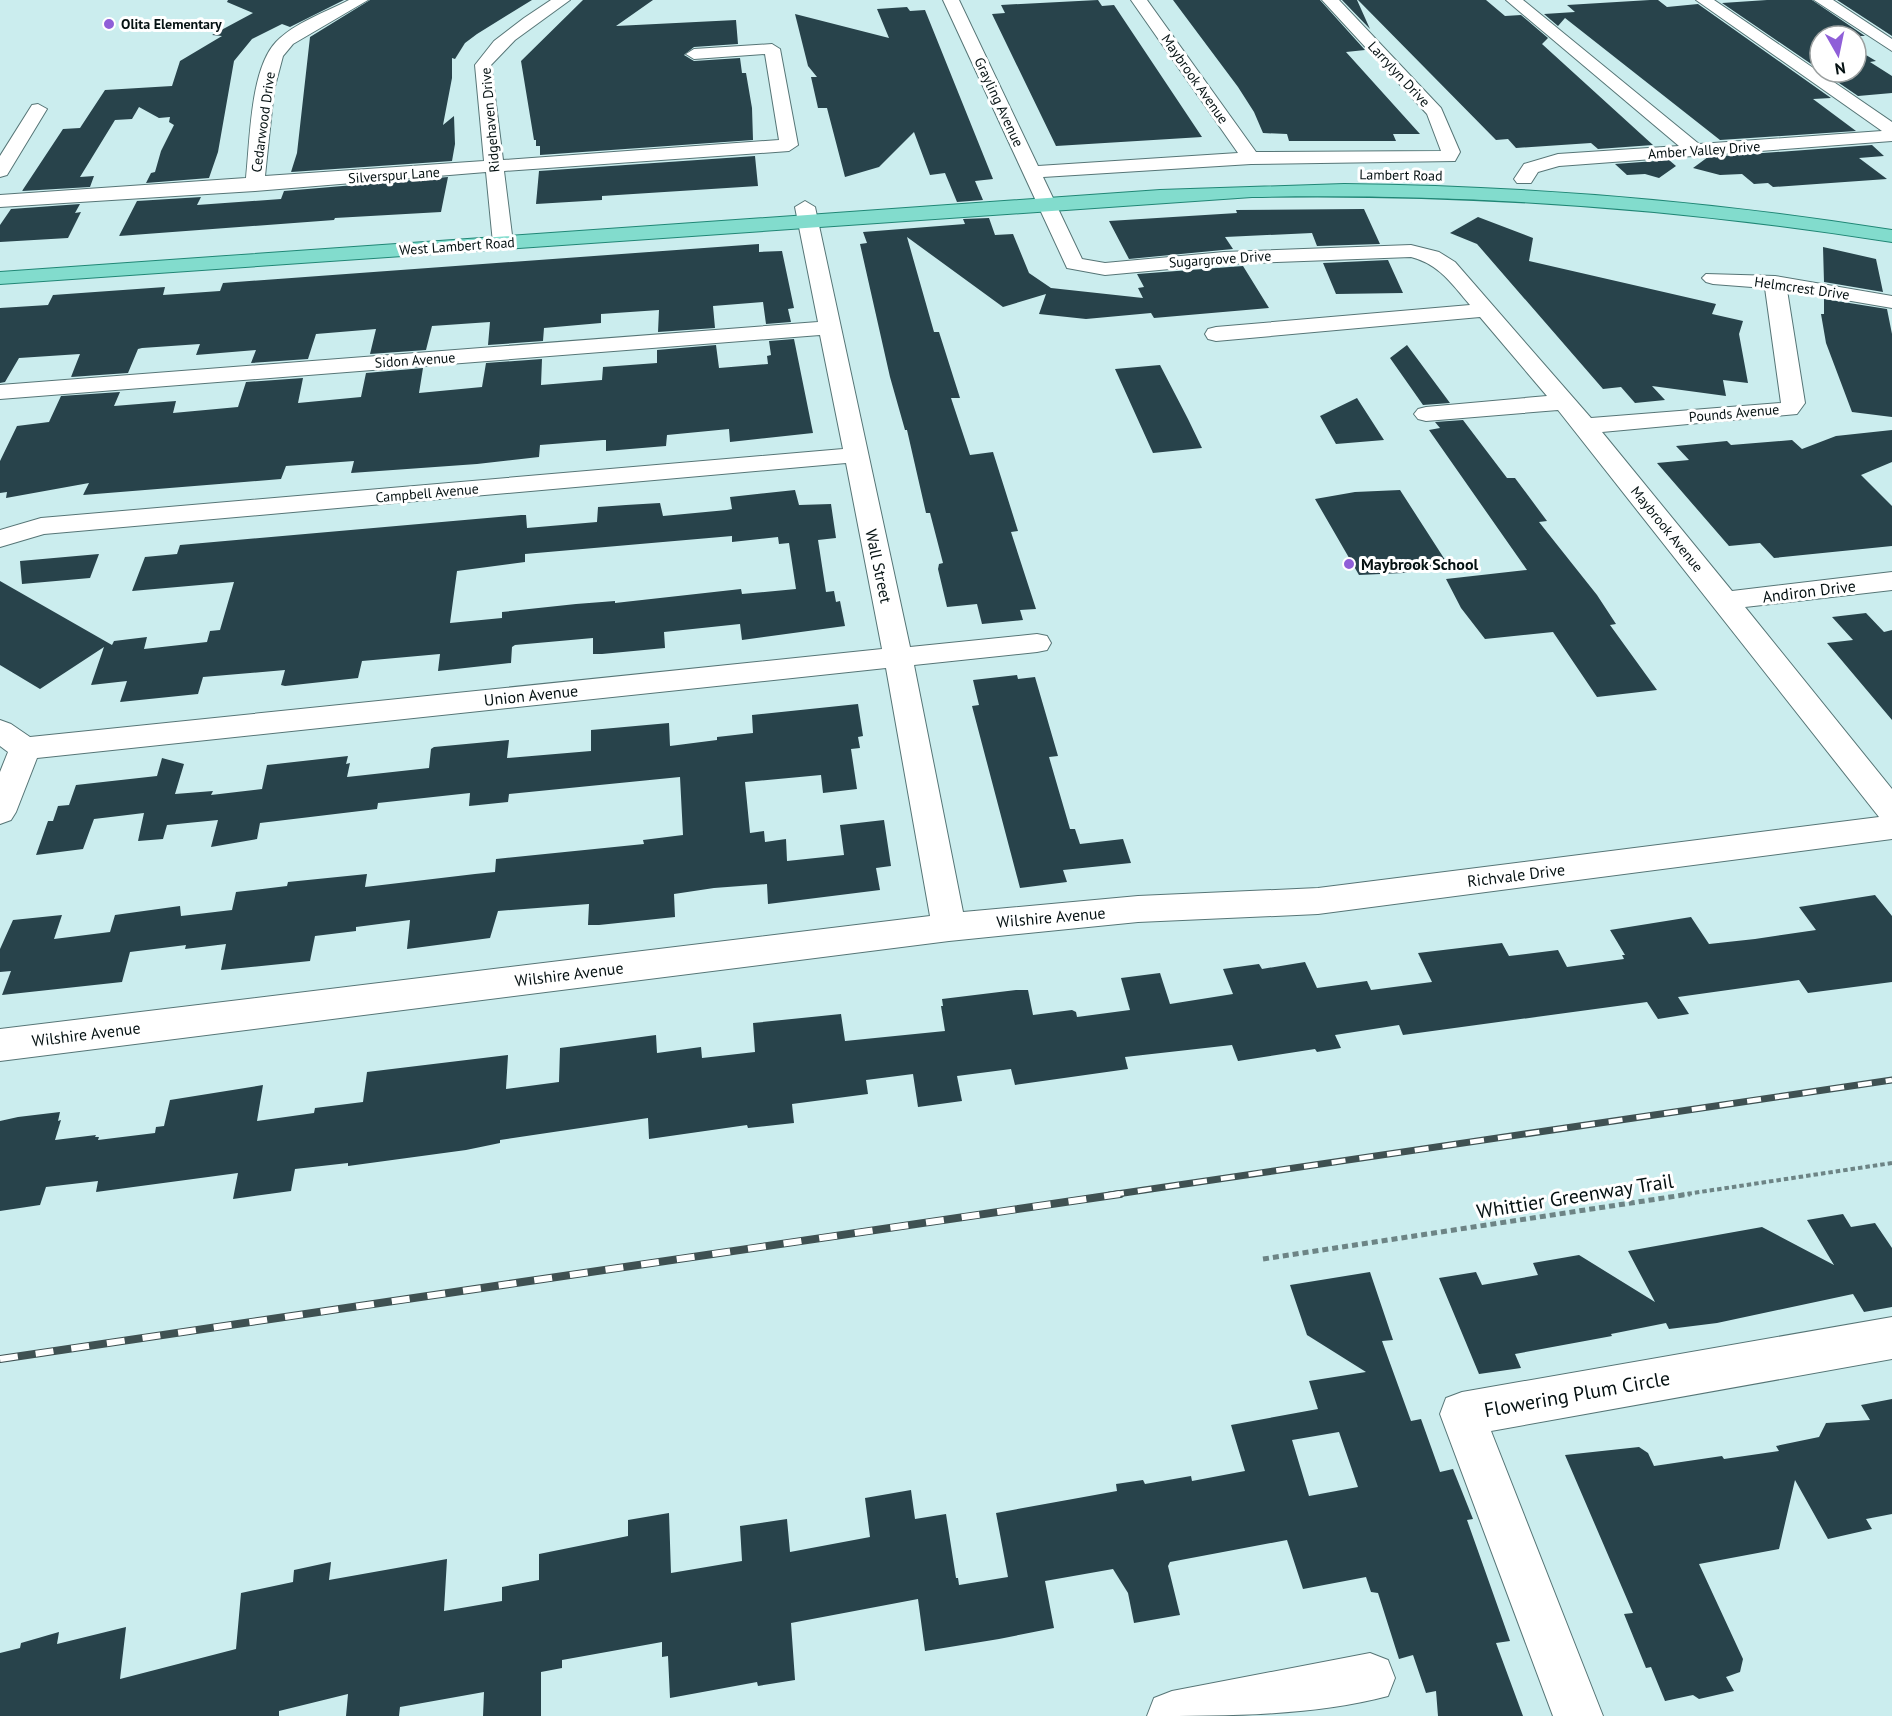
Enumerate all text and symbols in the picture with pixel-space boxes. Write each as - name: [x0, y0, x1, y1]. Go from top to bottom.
- place label: Olita Elementary: [121, 15, 222, 33]
- marker: Olita Elementary: [102, 17, 116, 31]
- north arrow: [1808, 24, 1868, 84]
- street label: Maybrook Avenue: [1157, 31, 1233, 127]
- street label: Larrylyn Drive: [1364, 37, 1434, 111]
- street label: Grayling Avenue: [970, 54, 1028, 150]
- text: N: [1834, 58, 1847, 80]
- street label: Ridgehaven Drive: [476, 67, 504, 173]
- street label: Cedarwood Drive: [247, 70, 279, 174]
- street label: Amber Valley Drive: [1647, 137, 1761, 163]
- street label: Silverspur Lane: [348, 163, 440, 187]
- street label: Lambert Road: [1359, 165, 1443, 185]
- street label: West Lambert Road: [399, 233, 515, 259]
- street label: Sugargrove Drive: [1168, 246, 1272, 272]
- street label: Helmcrest Drive: [1753, 272, 1851, 304]
- street label: Sidon Avenue: [374, 348, 456, 372]
- street label: Pounds Avenue: [1688, 400, 1780, 426]
- street label: Campbell Avenue: [375, 480, 479, 506]
- street label: Maybrook Avenue: [1627, 482, 1707, 576]
- street label: Wall Street: [861, 527, 897, 605]
- place label: Maybrook School: [1361, 554, 1478, 574]
- marker: Maybrook School: [1342, 557, 1356, 571]
- street label: Andiron Drive: [1761, 575, 1857, 607]
- street label: Union Avenue: [483, 680, 579, 710]
- street label: Richvale Drive: [1466, 859, 1566, 891]
- street label: Wilshire Avenue: [996, 902, 1106, 932]
- street label: Wilshire Avenue: [514, 957, 624, 991]
- street label: Wilshire Avenue: [31, 1017, 141, 1051]
- street label: Whittier Greenway Trail: [1475, 1168, 1675, 1224]
- street label: Flowering Plum Circle: [1482, 1365, 1672, 1423]

